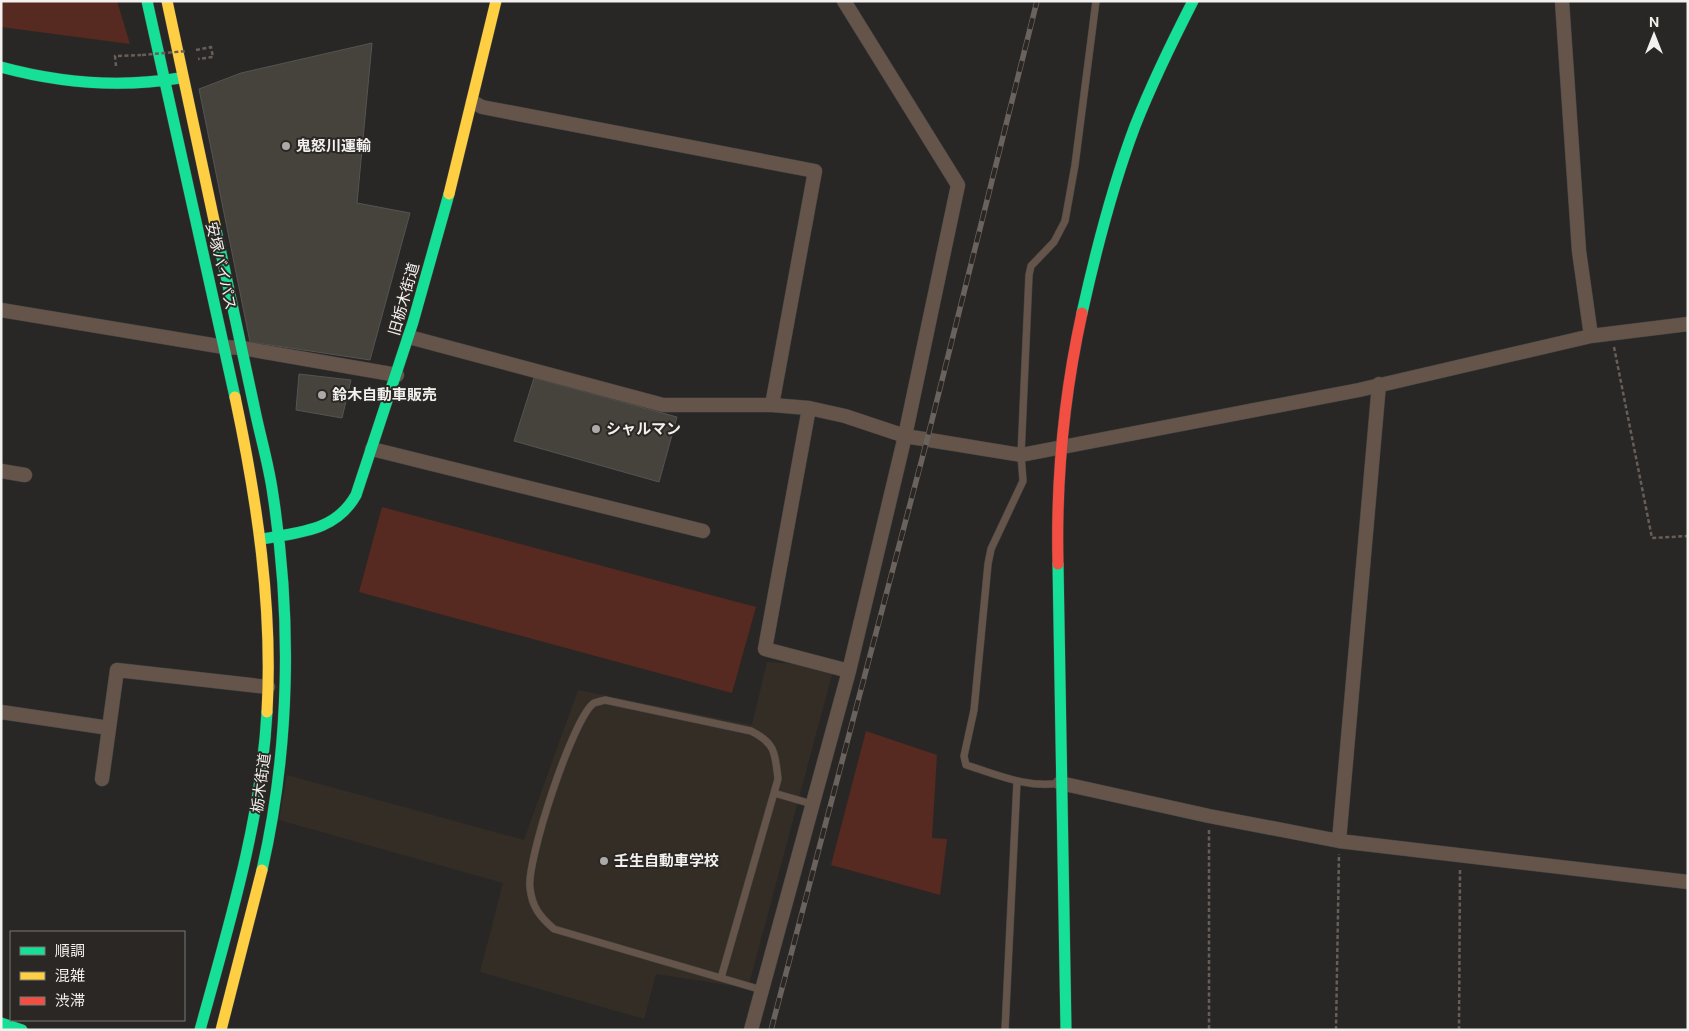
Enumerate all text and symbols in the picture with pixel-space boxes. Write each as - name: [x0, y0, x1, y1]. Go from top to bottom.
- north arrow: [1629, 10, 1679, 60]
- text: N: [1649, 13, 1659, 31]
- place label: 鬼怒川運輸: [296, 136, 371, 156]
- marker: 鬼怒川運輸: [280, 140, 292, 152]
- street label: 安塚バイパス: [201, 220, 241, 312]
- street label: 旧栃木街道: [384, 260, 424, 338]
- place label: 鈴木自動車販売: [332, 385, 437, 405]
- marker: 鈴木自動車販売: [316, 389, 328, 401]
- place label: シャルマン: [606, 419, 681, 439]
- marker: シャルマン: [590, 423, 602, 435]
- street label: 栃木街道: [247, 752, 275, 814]
- place label: 壬生自動車学校: [614, 851, 719, 871]
- marker: 壬生自動車学校: [598, 855, 610, 867]
- legend: [10, 931, 185, 1021]
- text: 順調: [55, 941, 85, 961]
- text: 混雑: [55, 966, 85, 986]
- text: 渋滞: [55, 991, 85, 1011]

